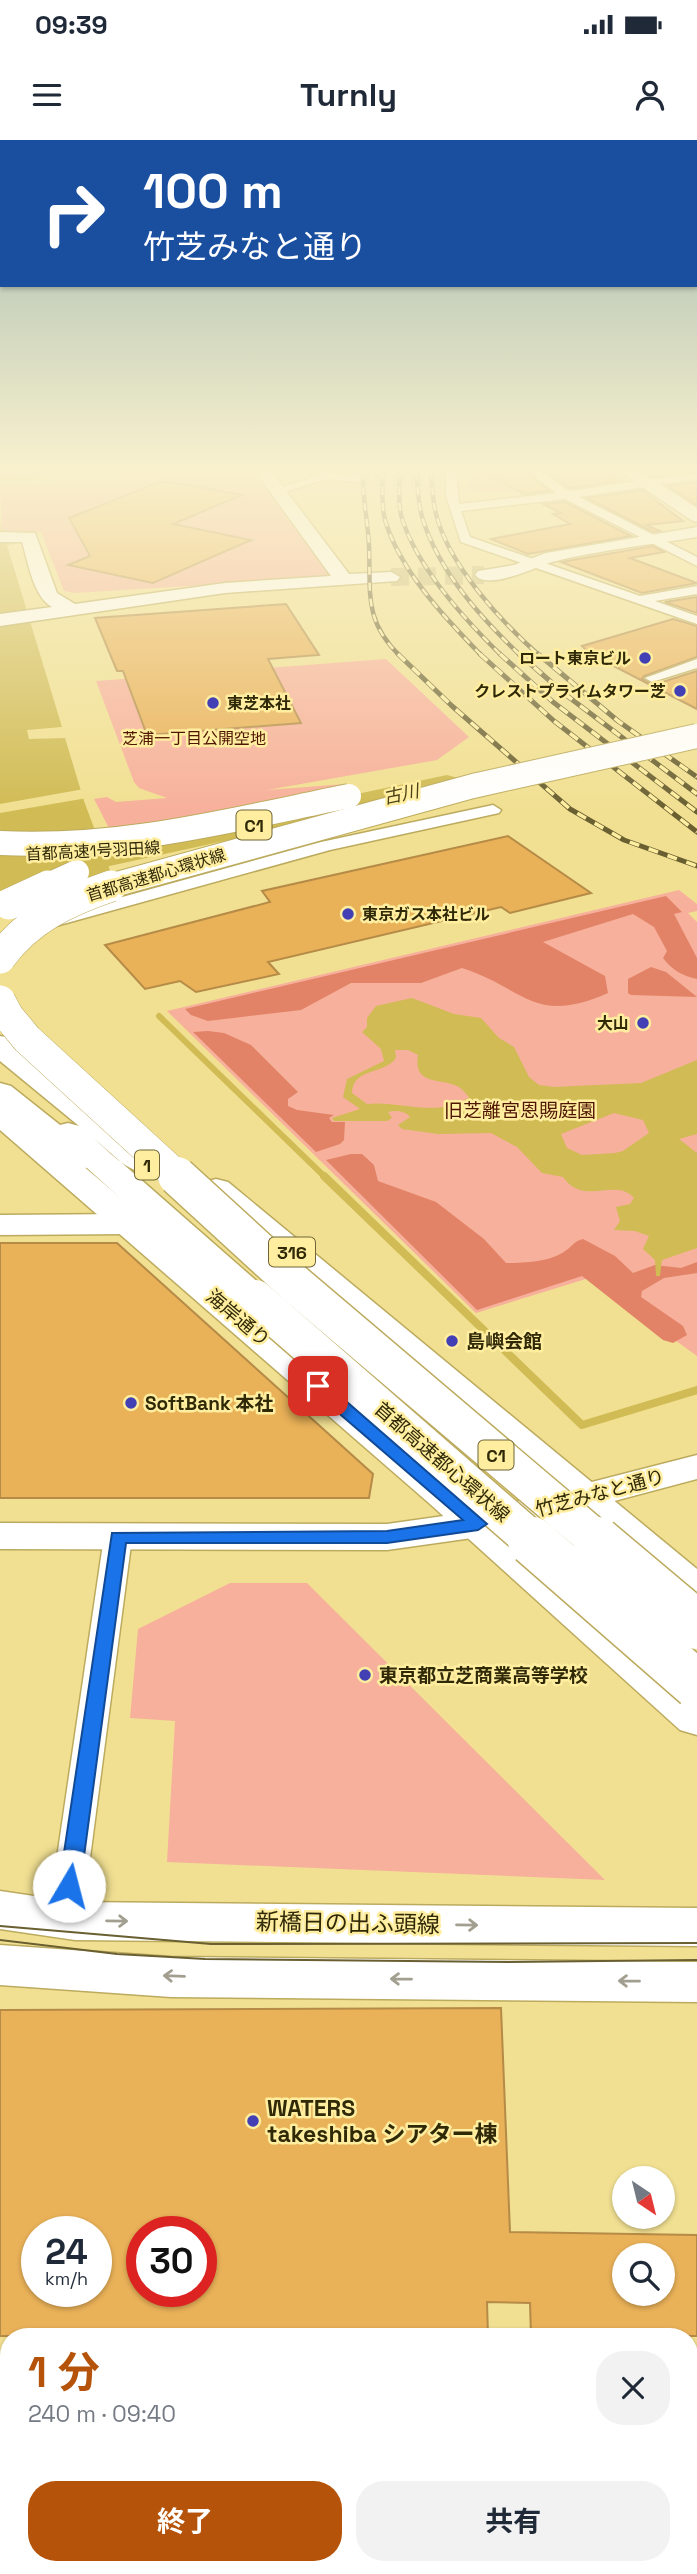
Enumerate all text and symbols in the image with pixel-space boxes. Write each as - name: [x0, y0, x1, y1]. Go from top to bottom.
- text: 09:39: [35, 8, 108, 42]
- text: Turnly: [300, 75, 397, 115]
- icon: menu: [28, 76, 66, 114]
- icon: person: [631, 76, 669, 114]
- text: 100 m: [143, 160, 283, 222]
- icon: right: [28, 168, 119, 259]
- text: 竹芝みなと通り: [143, 227, 367, 267]
- place label: ロート東京ビル: [519, 648, 631, 669]
- marker: ロート東京ビル: [637, 650, 653, 666]
- place label: クレストプライムタワー芝: [474, 681, 666, 702]
- marker: クレストプライムタワー芝: [672, 683, 688, 699]
- place label: 東芝本社: [227, 693, 291, 714]
- marker: 東芝本社: [205, 695, 221, 711]
- park label: 芝浦一丁目公開空地: [122, 728, 266, 749]
- water label: 古川: [381, 779, 423, 809]
- road number: C1: [236, 810, 272, 840]
- street label: 首都高速1号羽田線: [25, 837, 161, 865]
- street label: 首都高速都心環状線: [84, 844, 228, 906]
- place label: 東京ガス本社ビル: [362, 904, 490, 925]
- marker: 東京ガス本社ビル: [340, 906, 356, 922]
- place label: 大山: [597, 1013, 629, 1034]
- marker: 大山: [635, 1015, 651, 1031]
- park label: 旧芝離宮恩賜庭園: [444, 1098, 596, 1123]
- road number: 1: [135, 1150, 159, 1180]
- road number: 316: [269, 1238, 315, 1266]
- street label: 海岸通り: [201, 1284, 275, 1352]
- place label: 島嶼会館: [466, 1329, 542, 1354]
- marker: 島嶼会館: [444, 1333, 460, 1349]
- pin: [288, 1356, 348, 1416]
- icon: arrive: [299, 1367, 337, 1405]
- place label: SoftBank 本社: [145, 1391, 273, 1416]
- marker: SoftBank 本社: [123, 1395, 139, 1411]
- street label: 首都高速都心環状線: [369, 1396, 515, 1528]
- road number: C1: [478, 1440, 514, 1470]
- street label: 竹芝みなと通り: [533, 1464, 667, 1522]
- place label: 東京都立芝商業高等学校: [379, 1663, 588, 1688]
- marker: 東京都立芝商業高等学校: [357, 1667, 373, 1683]
- position arrow: [32, 1849, 106, 1923]
- street label: 新橋日の出ふ頭線: [256, 1906, 440, 1940]
- one-way arrow: [105, 1914, 128, 1928]
- one-way arrow: [455, 1918, 478, 1932]
- one-way arrow: [163, 1970, 186, 1983]
- one-way arrow: [390, 1972, 413, 1986]
- one-way arrow: [618, 1974, 641, 1988]
- place label: WATERS takeshiba シアター棟: [267, 2093, 497, 2149]
- marker: WATERS takeshiba シアター棟: [245, 2113, 261, 2129]
- north arrow: [612, 2166, 676, 2230]
- map controls: [612, 2166, 675, 2306]
- speed limit sign: 30: [126, 2216, 217, 2307]
- text: 24: [45, 2230, 88, 2274]
- button: search: [612, 2243, 675, 2306]
- text: km/h: [45, 2267, 88, 2290]
- text: 1 分: [28, 2346, 100, 2399]
- button: close: [596, 2351, 670, 2425]
- text: 240 m · 09:40: [28, 2399, 176, 2429]
- button: 終了: [28, 2481, 342, 2561]
- button: 共有: [356, 2481, 670, 2561]

